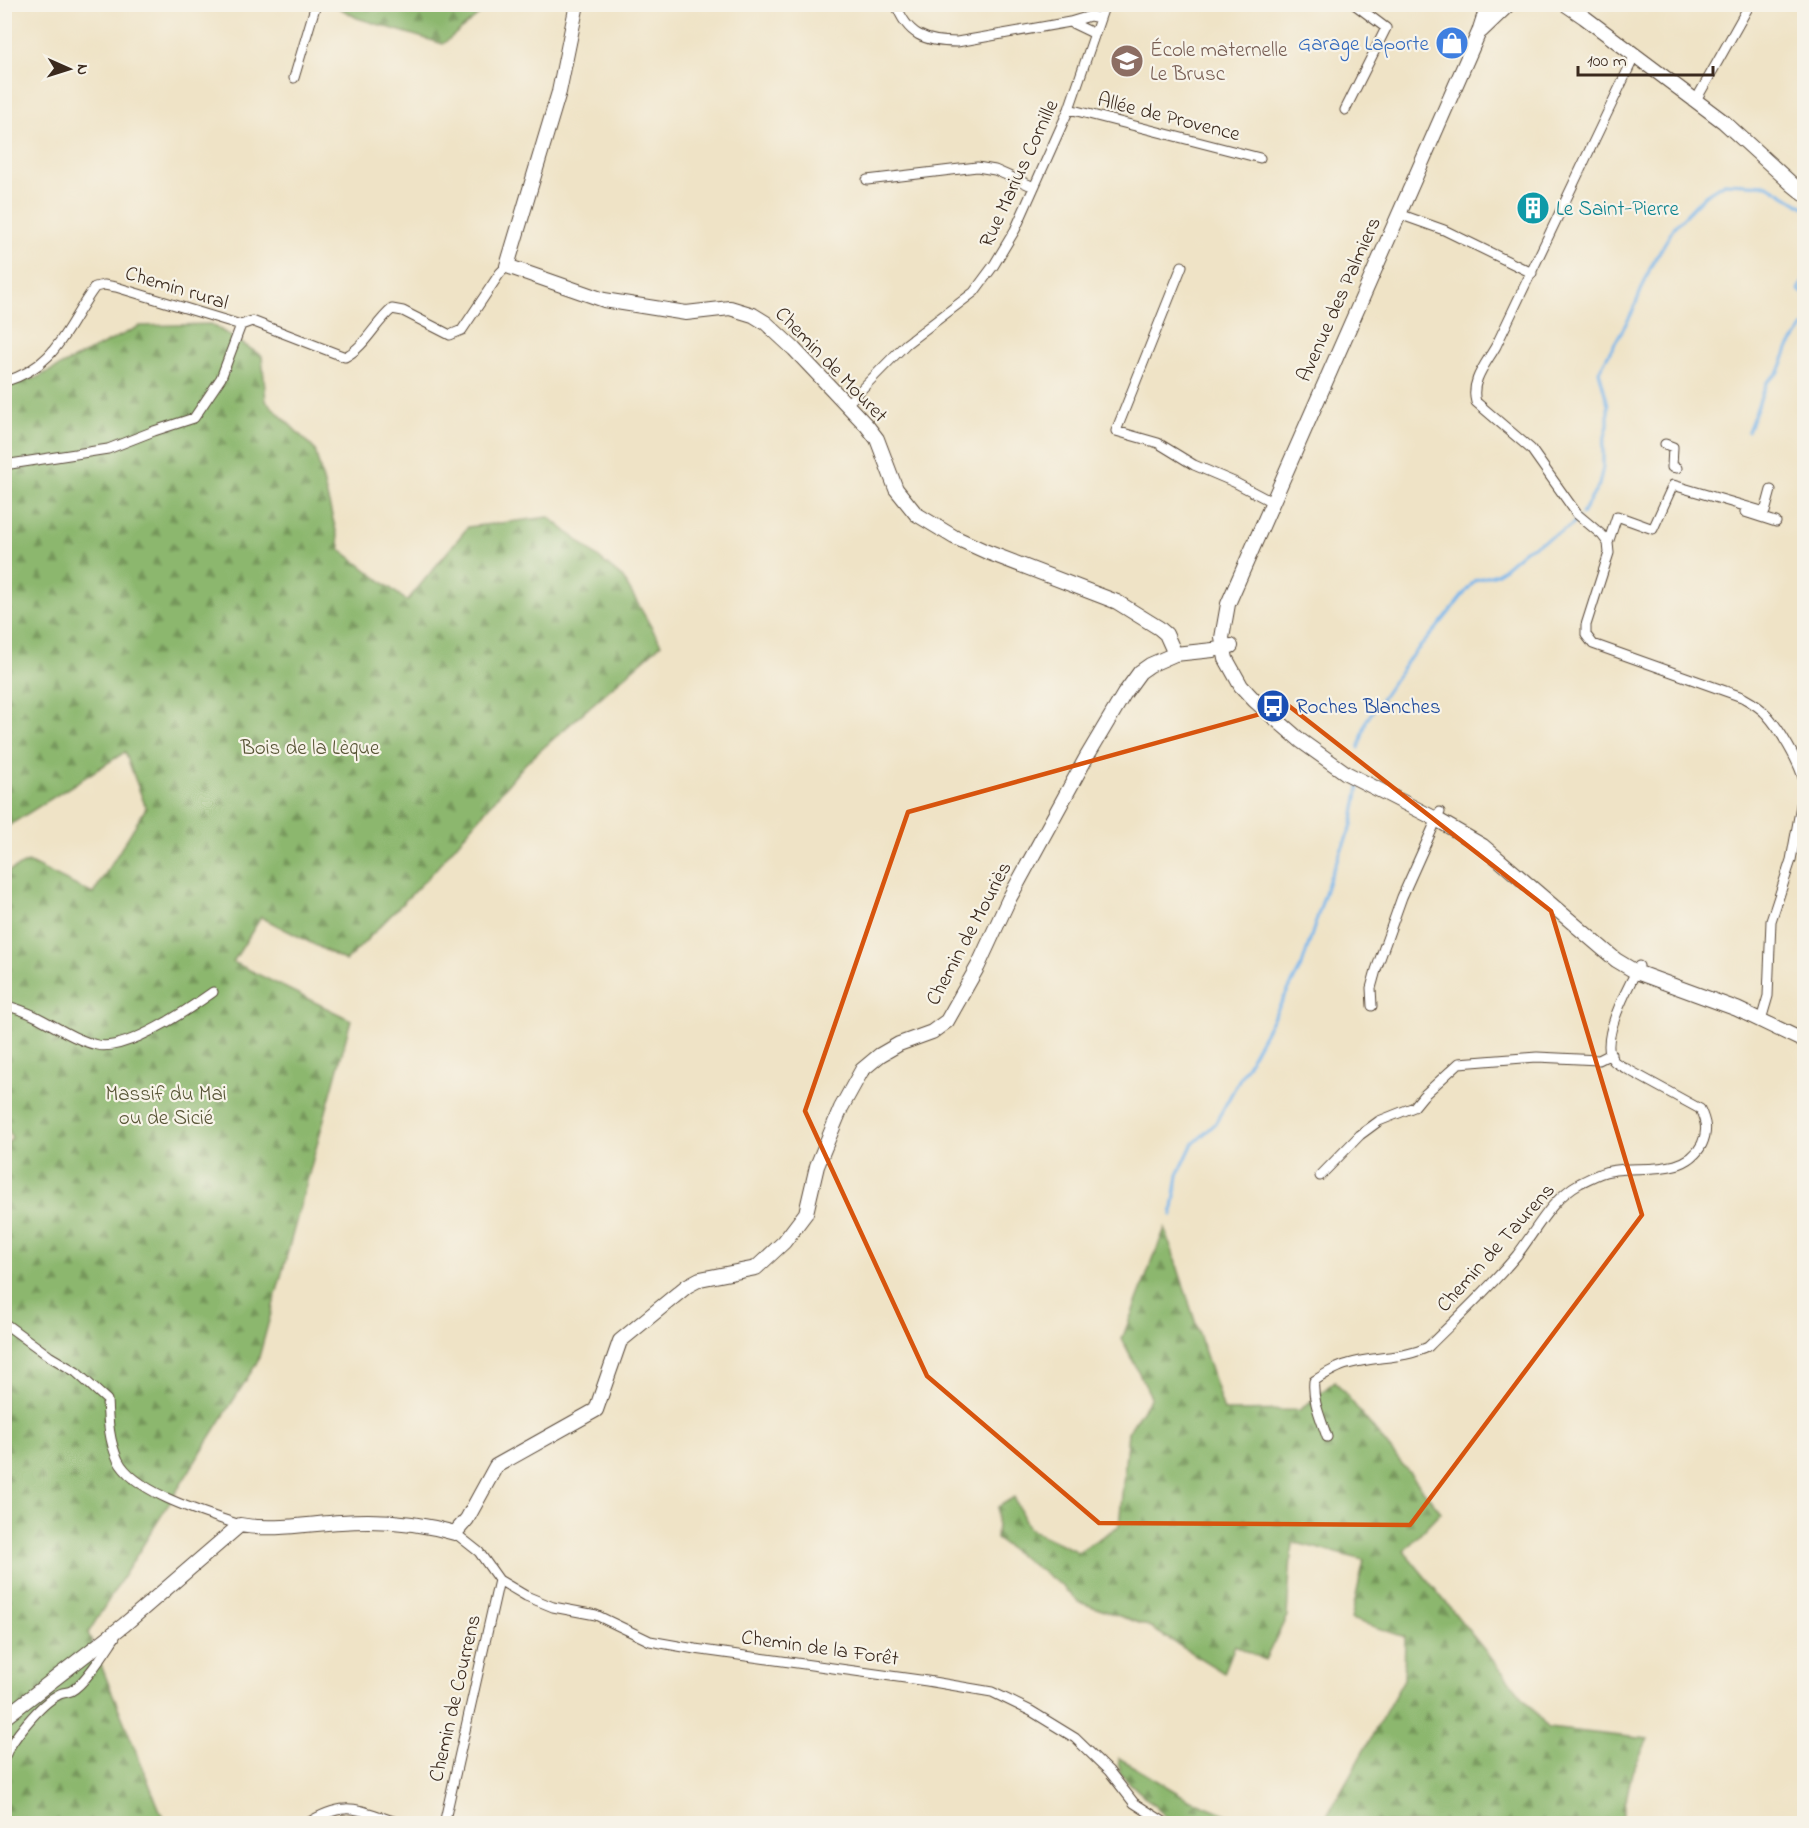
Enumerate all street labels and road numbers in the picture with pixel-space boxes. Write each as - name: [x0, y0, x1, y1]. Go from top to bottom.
- street label: Allée de Provence: [1094, 86, 1244, 150]
- street label: Rue Marius Cornille: [972, 94, 1067, 253]
- street label: Avenue des Palmiers: [1290, 213, 1390, 387]
- street label: Chemin rural: [121, 259, 232, 319]
- street label: Chemin de Mouret: [767, 300, 894, 430]
- street label: Chemin de Mouriès: [919, 857, 1020, 1011]
- street label: Chemin de Taurens: [1430, 1177, 1563, 1320]
- street label: Chemin de Courrens: [422, 1612, 490, 1785]
- street label: Chemin de la Forêt: [739, 1623, 900, 1675]

